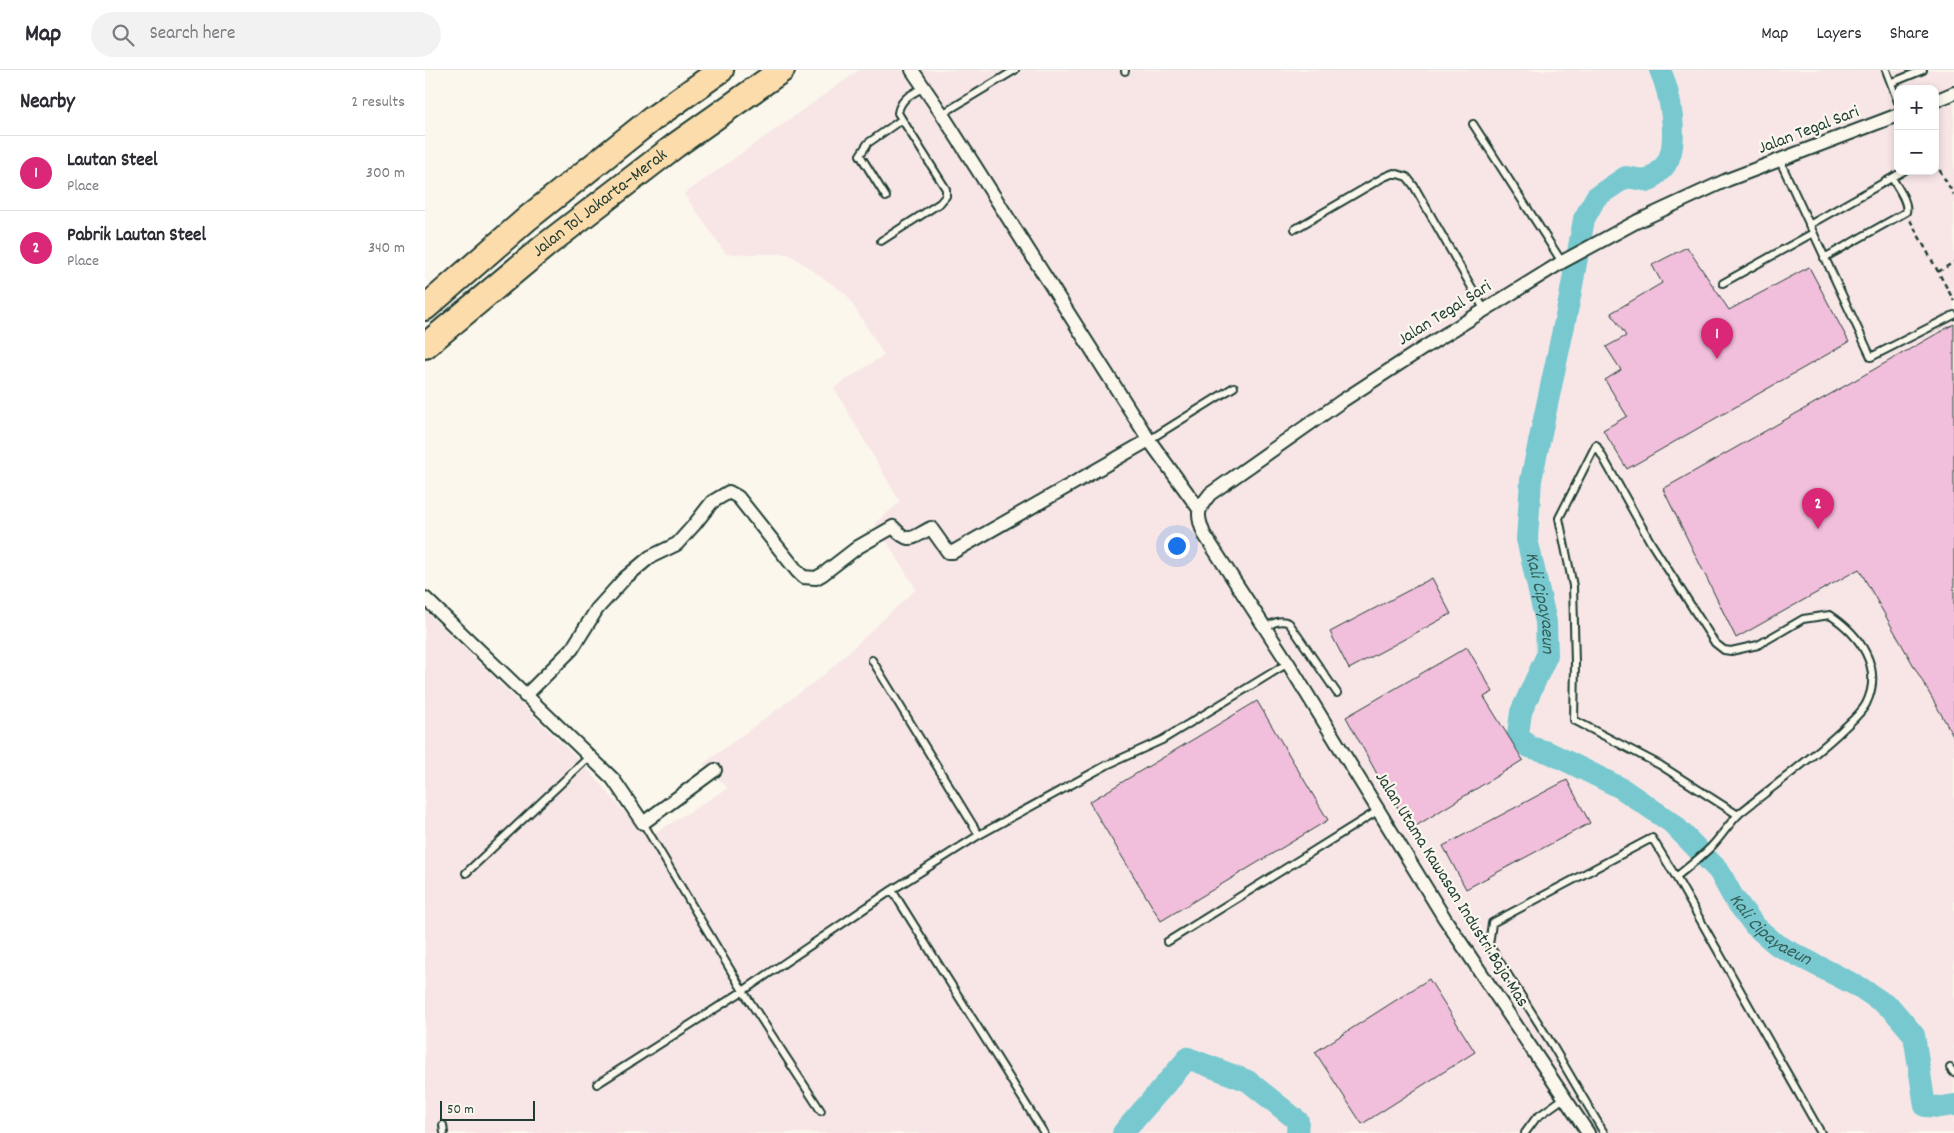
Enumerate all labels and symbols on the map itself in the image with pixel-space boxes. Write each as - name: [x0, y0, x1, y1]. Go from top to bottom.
- street label: Jalan Tegal Sari: [1755, 100, 1863, 162]
- street label: Jalan Tol Jakarta–Merak: [527, 143, 673, 264]
- street label: Jalan Tegal Sari: [1393, 275, 1497, 353]
- pin: 1: [1701, 318, 1733, 359]
- pin: 2: [1802, 488, 1834, 529]
- your location: [1164, 533, 1190, 559]
- water label: Kali Cipayaeun: [1517, 549, 1560, 655]
- street label: Jalan Utama Kawasan Industri Baja Mas: [1368, 767, 1534, 1013]
- water label: Kali Cipayaeun: [1722, 888, 1817, 974]
- scale bar: [440, 1098, 535, 1121]

